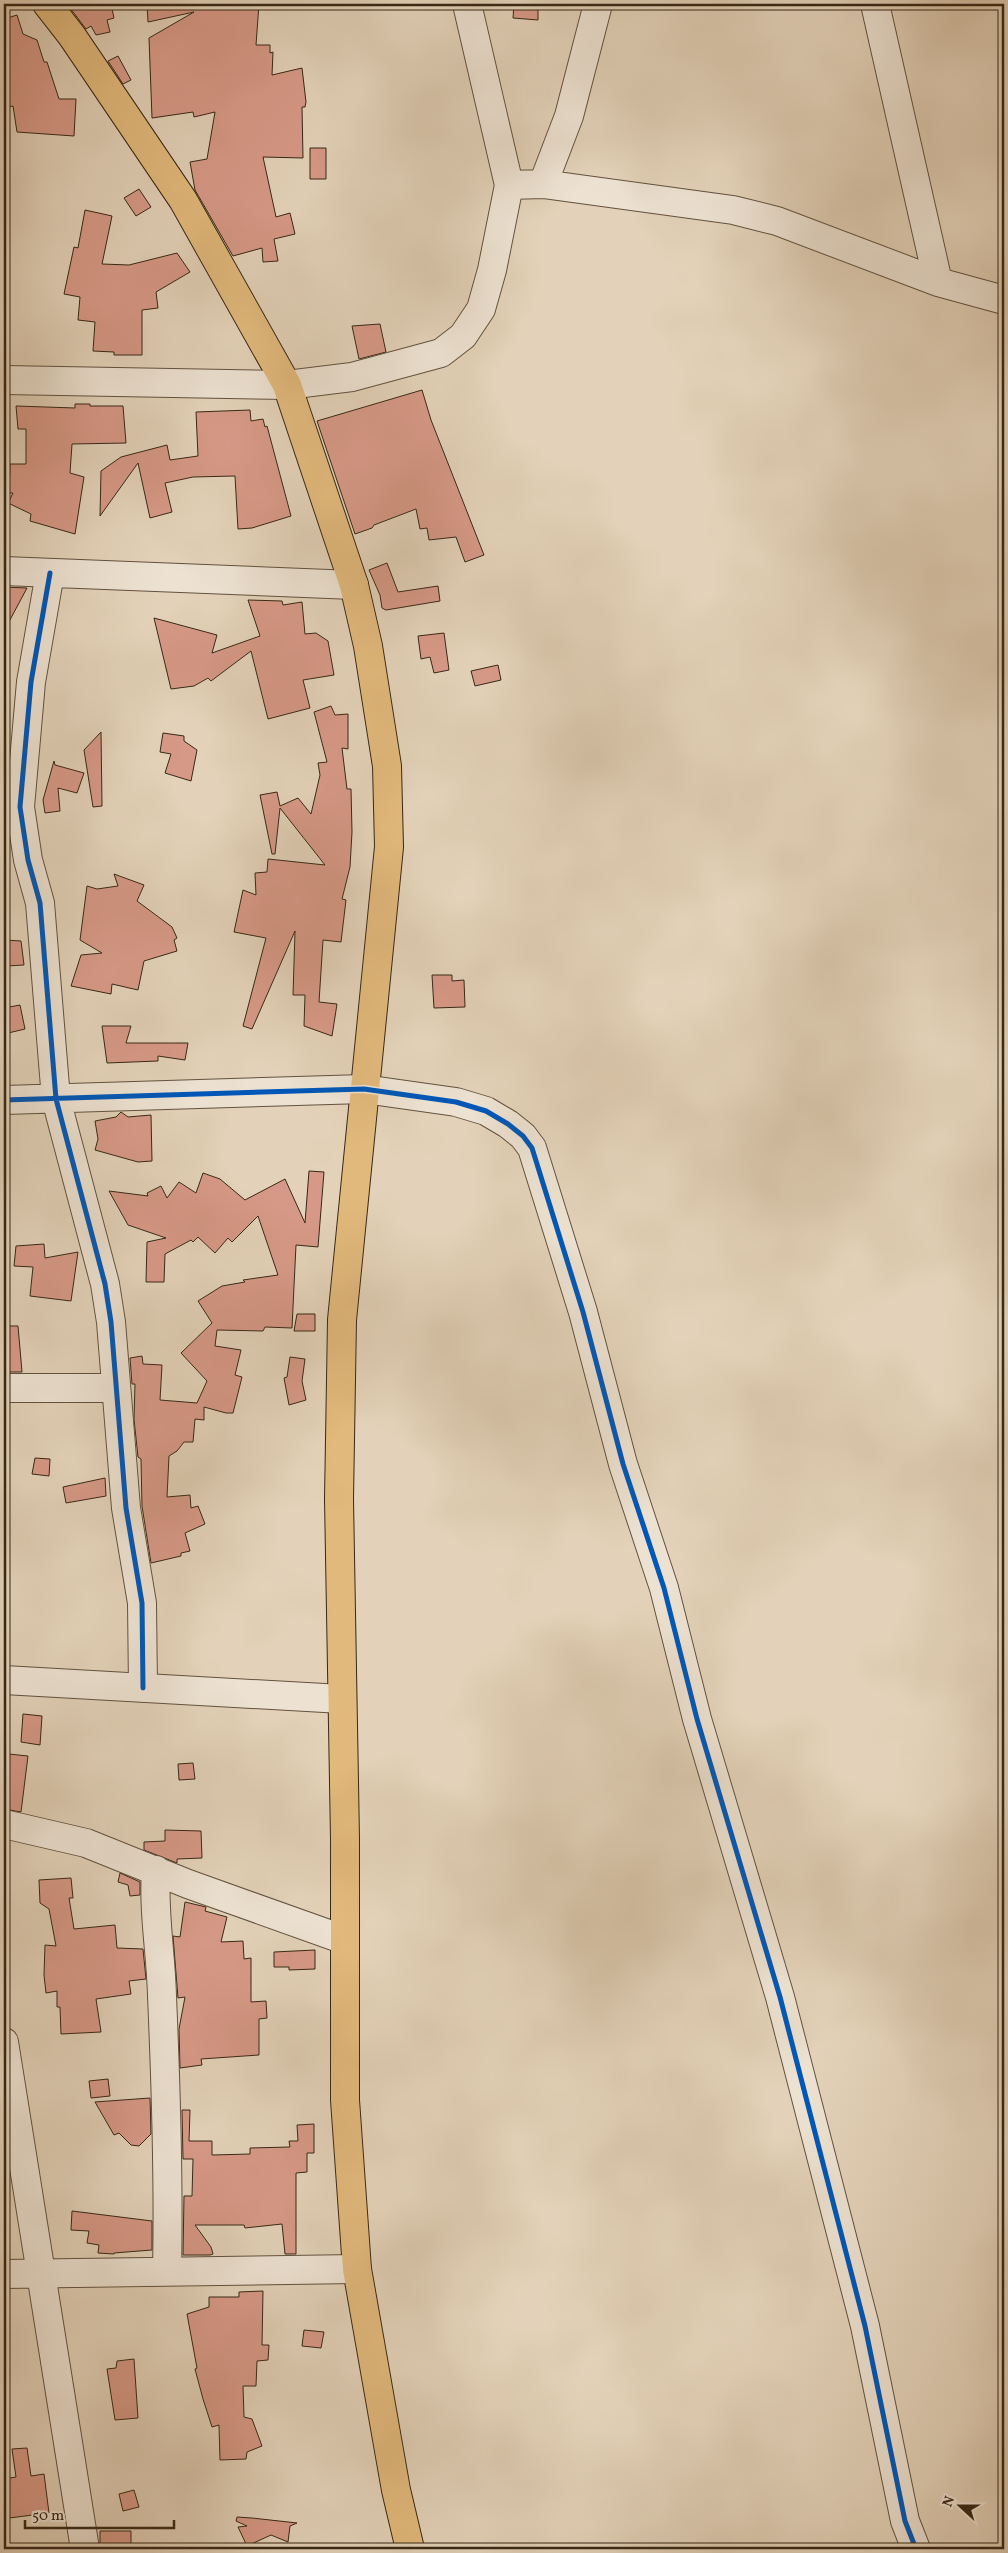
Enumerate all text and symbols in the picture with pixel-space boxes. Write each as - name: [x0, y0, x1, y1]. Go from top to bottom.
- north arrow: [936, 2480, 986, 2530]
- text: N: [939, 2494, 960, 2510]
- scale bar: [25, 2498, 174, 2530]
- text: 50 m: [32, 2506, 64, 2527]

